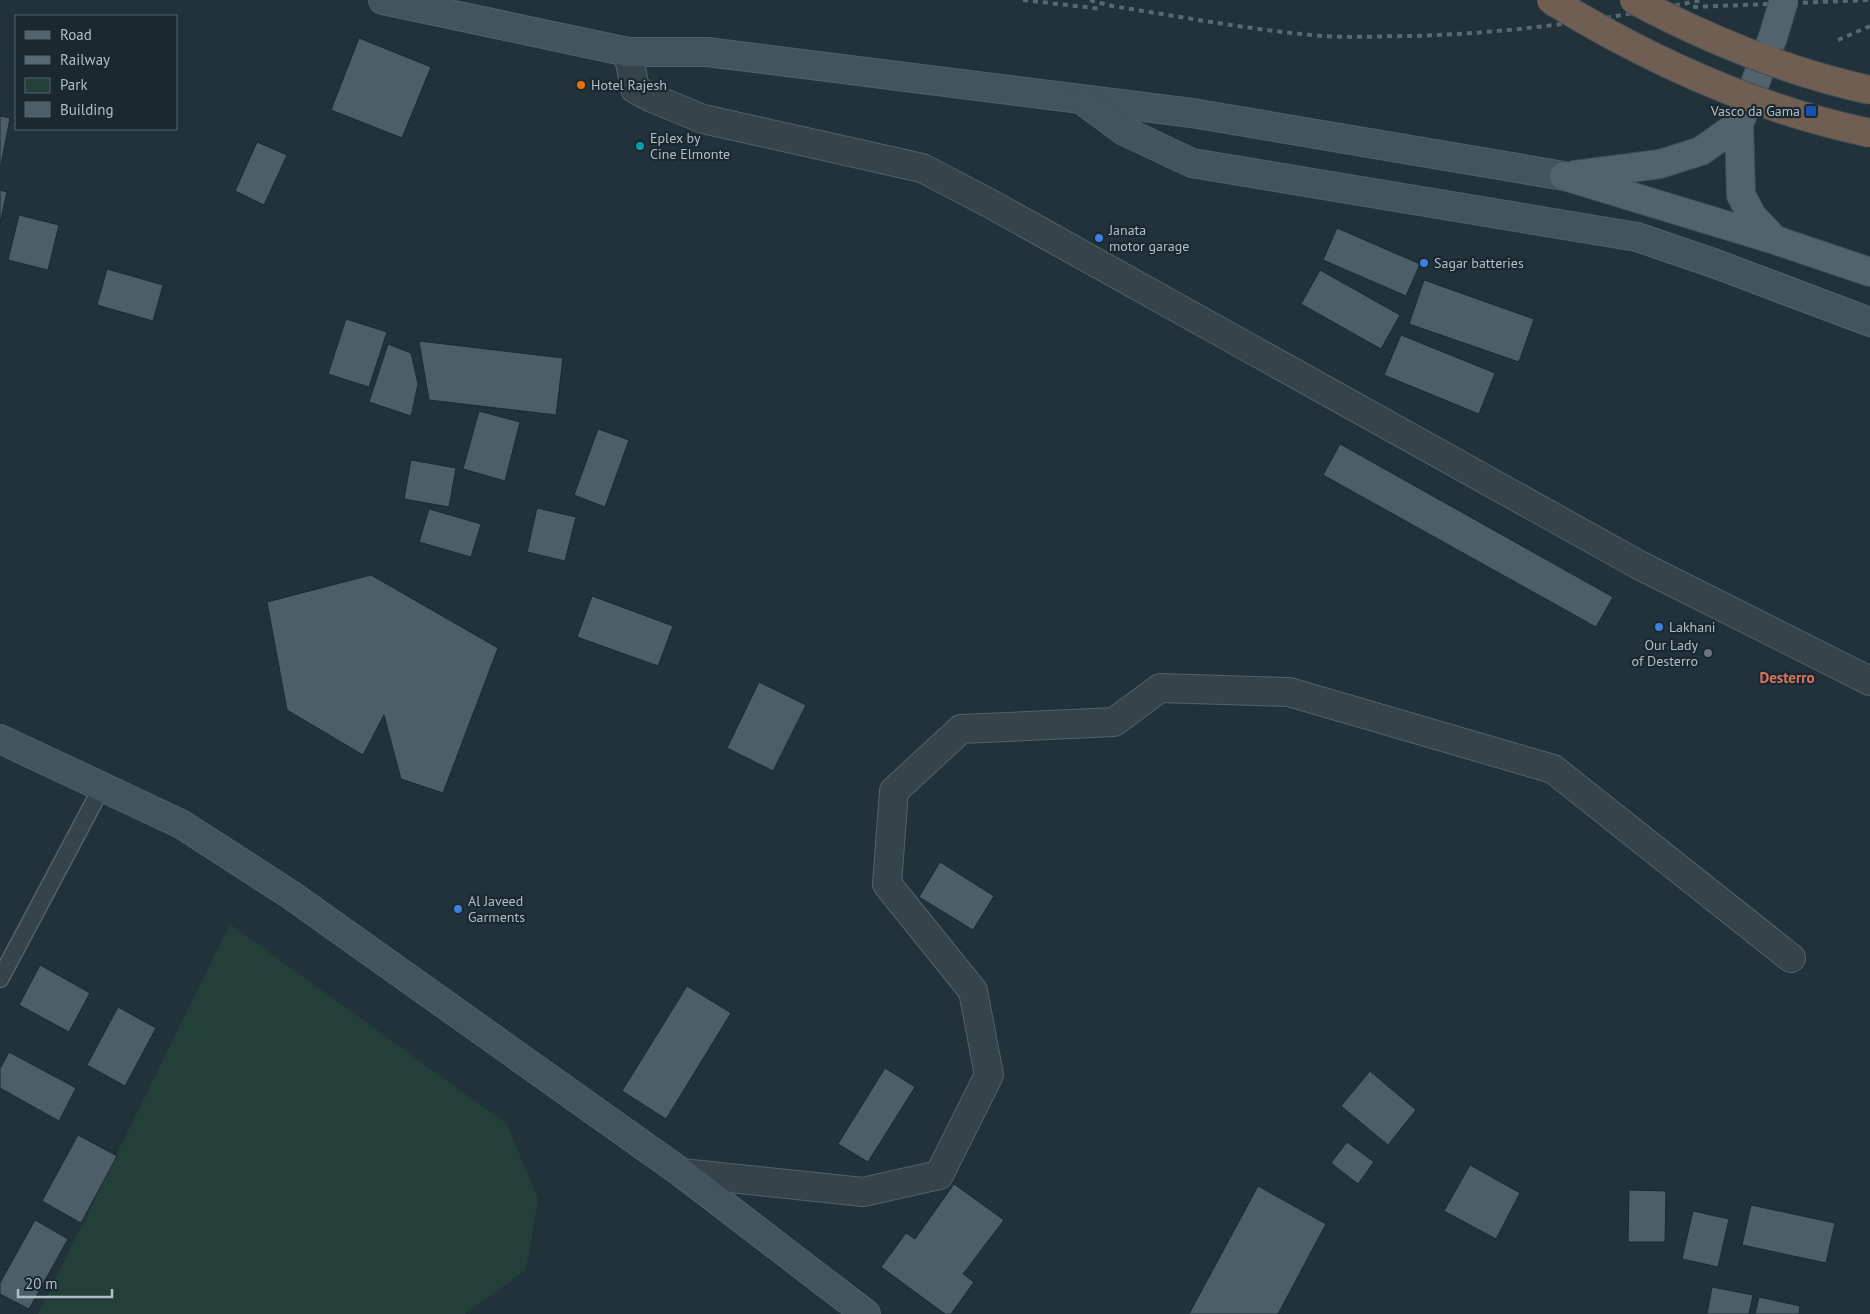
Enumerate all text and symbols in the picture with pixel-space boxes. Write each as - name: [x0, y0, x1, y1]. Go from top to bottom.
- legend: [15, 15, 178, 130]
- text: Road: [60, 25, 92, 44]
- text: Railway: [60, 50, 110, 69]
- text: Park: [60, 75, 88, 94]
- place label: Hotel Rajesh: [591, 76, 667, 94]
- marker: Hotel Rajesh: [575, 79, 587, 91]
- text: Building: [60, 100, 114, 119]
- place label: Vasco da Gama: [1710, 102, 1800, 120]
- marker: Vasco da Gama: [1804, 104, 1818, 118]
- place label: Eplex by Cine Elmonte: [650, 129, 730, 163]
- marker: Eplex by Cine Elmonte: [634, 140, 646, 152]
- place label: Janata motor garage: [1108, 221, 1189, 255]
- marker: Janata motor garage: [1093, 232, 1105, 244]
- place label: Sagar batteries: [1434, 254, 1524, 272]
- marker: Sagar batteries: [1418, 257, 1430, 269]
- place label: Lakhani: [1669, 618, 1716, 636]
- marker: Lakhani: [1653, 621, 1665, 633]
- place label: Our Lady of Desterro: [1632, 636, 1698, 670]
- marker: Our Lady of Desterro: [1702, 647, 1714, 659]
- district label: Desterro: [1759, 668, 1815, 687]
- place label: Al Javeed Garments: [468, 892, 525, 926]
- marker: Al Javeed Garments: [452, 903, 464, 915]
- scale bar: [18, 1266, 111, 1298]
- text: 20 m: [25, 1274, 58, 1293]

